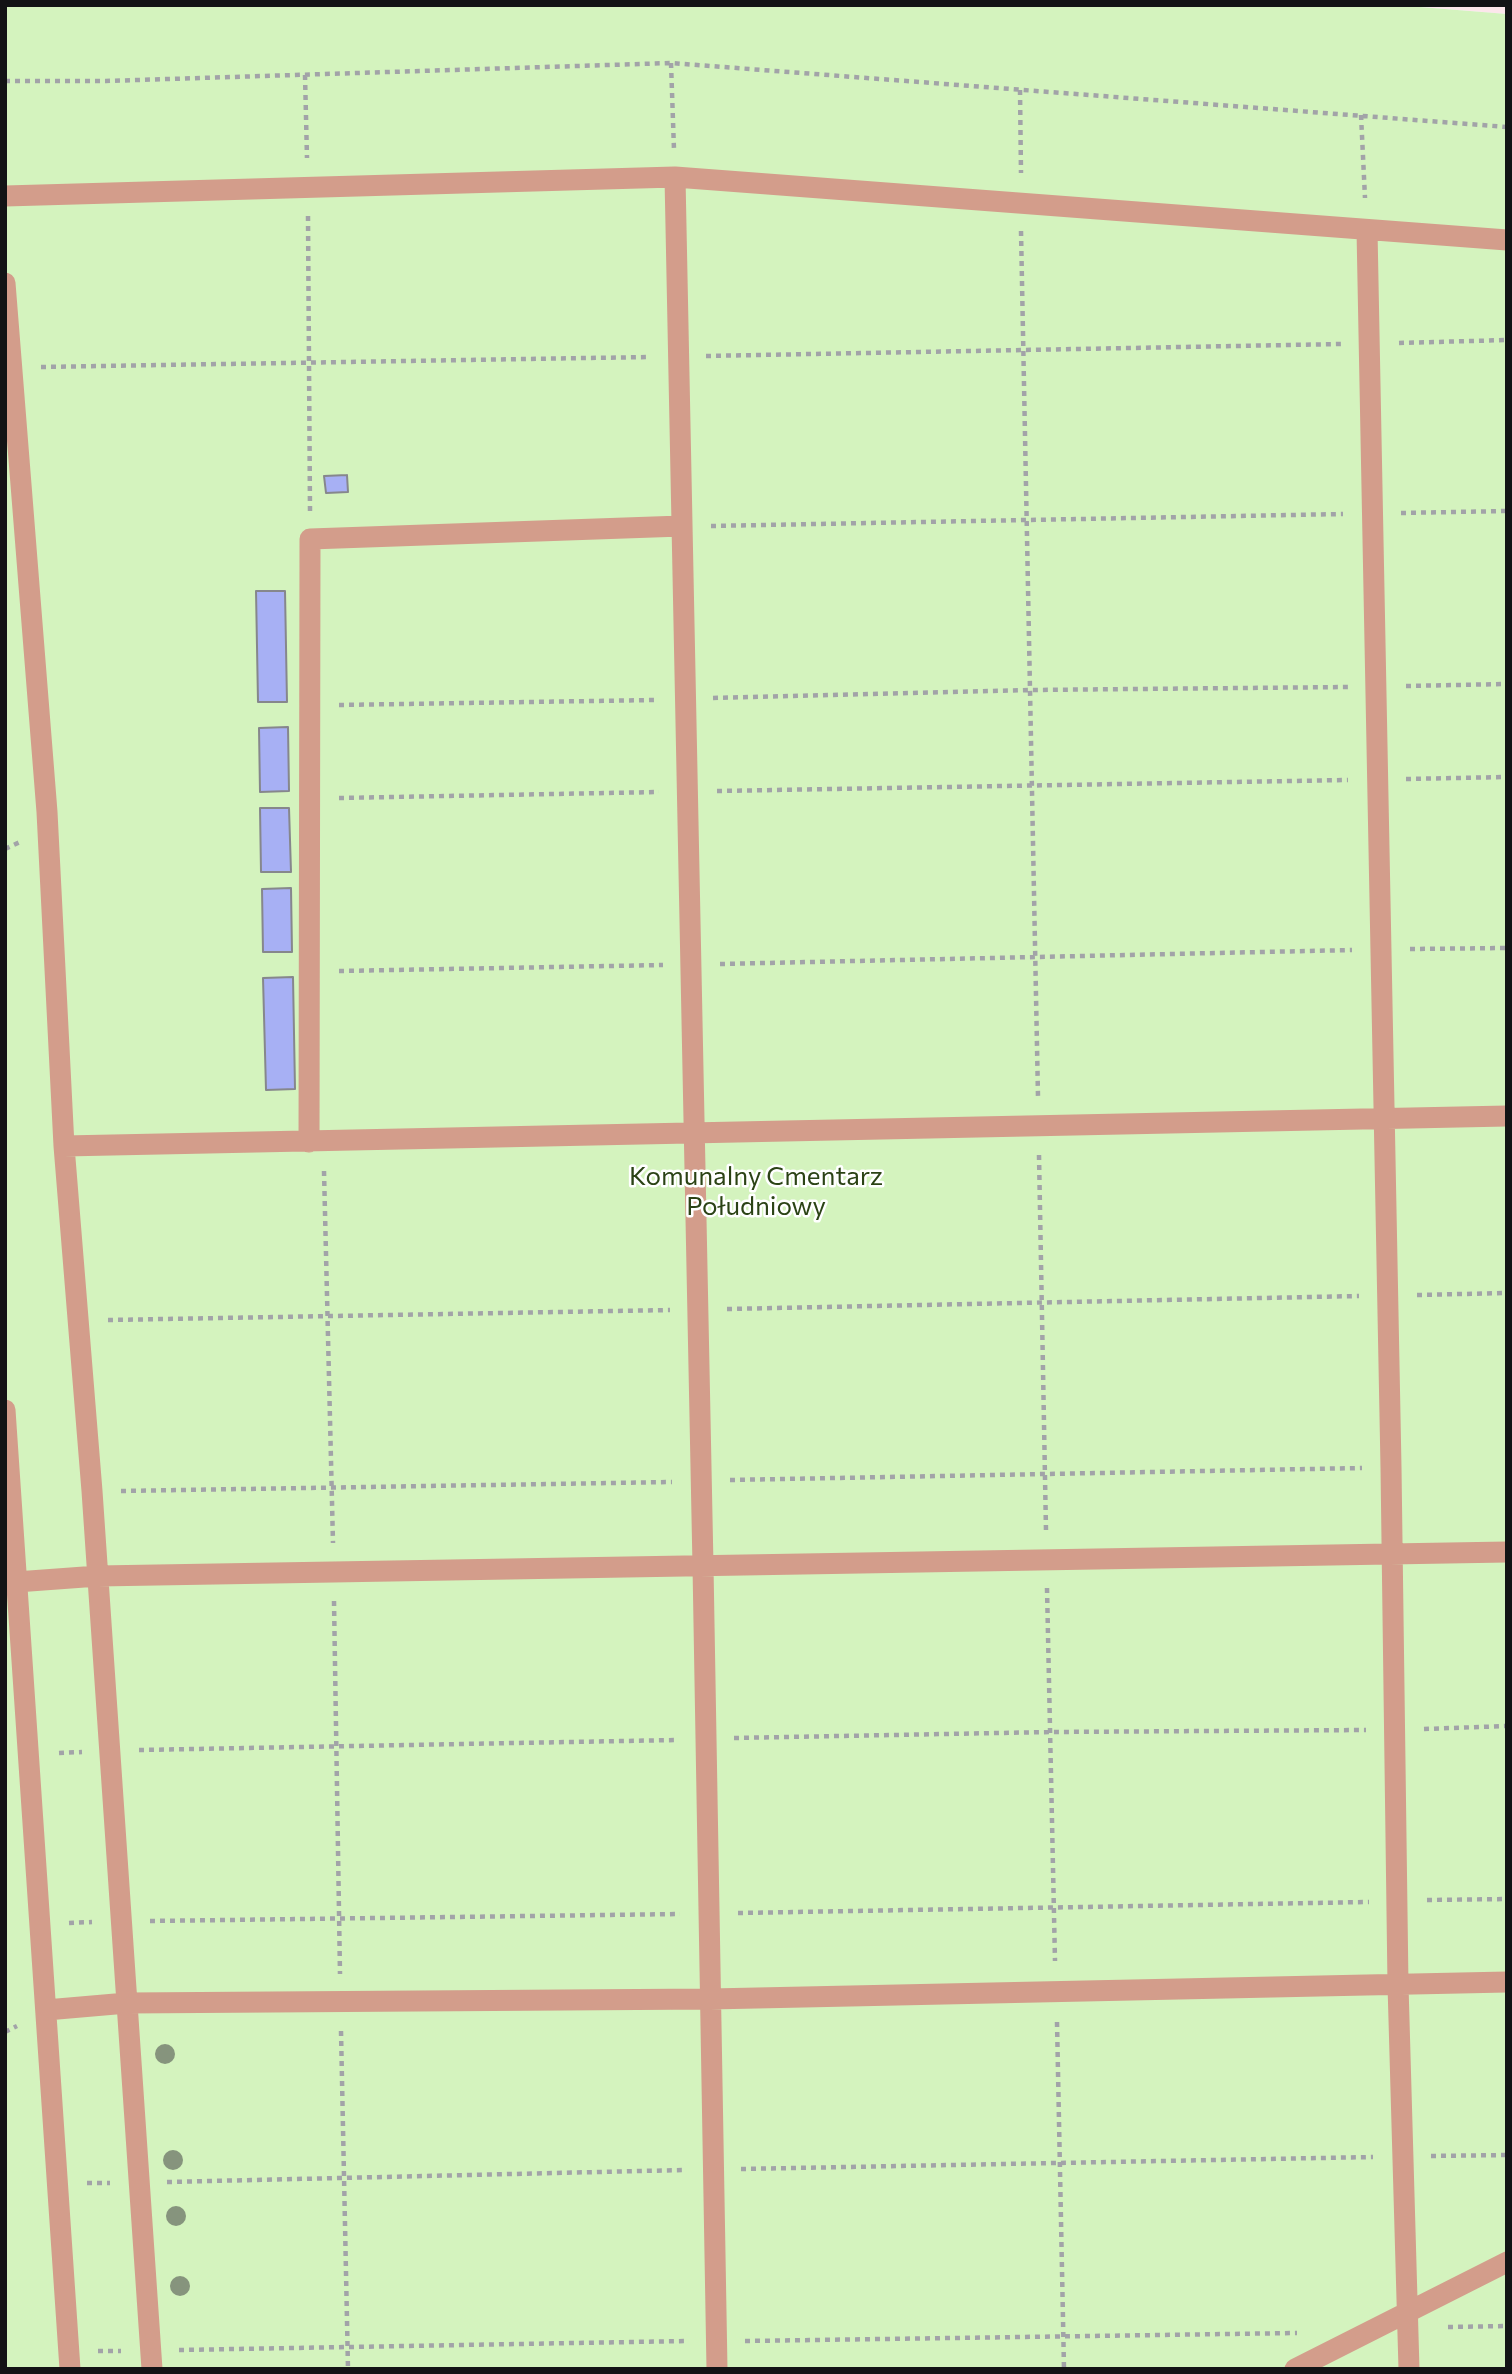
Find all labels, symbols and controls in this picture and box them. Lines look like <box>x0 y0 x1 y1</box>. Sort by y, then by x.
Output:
park label: Komunalny Cmentarz Południowy <box>629 1160 883 1222</box>

